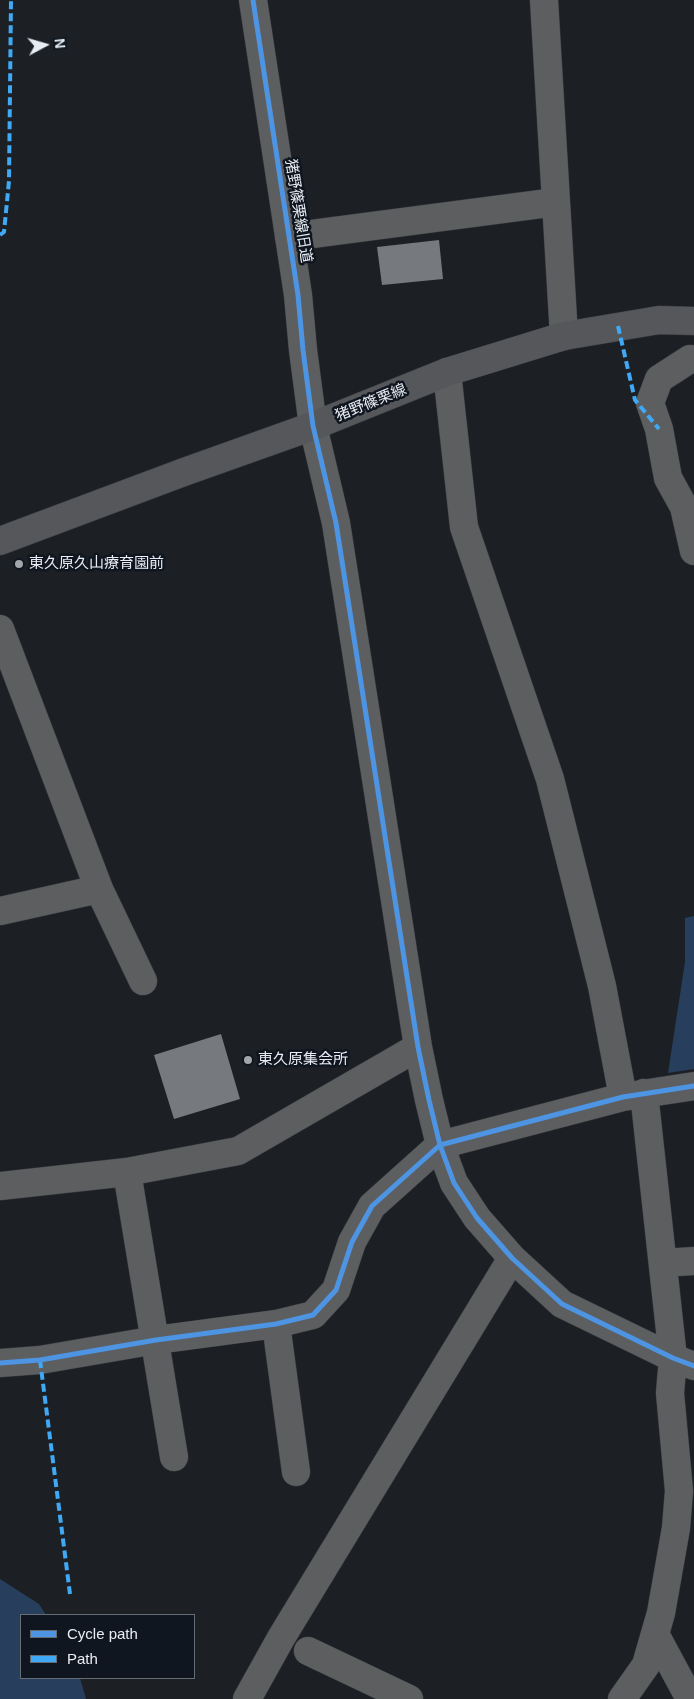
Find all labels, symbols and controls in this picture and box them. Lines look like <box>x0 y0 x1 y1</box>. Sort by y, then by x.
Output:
north arrow <box>20 20 70 70</box>
text: N <box>51 38 68 49</box>
street label: 猪野篠栗線旧道 <box>281 158 315 264</box>
street label: 猪野篠栗線 <box>333 381 409 425</box>
place label: 東久原久山療育園前 <box>29 555 164 573</box>
marker: 東久原久山療育園前 <box>13 558 25 570</box>
place label: 東久原集会所 <box>258 1051 348 1069</box>
marker: 東久原集会所 <box>242 1054 254 1066</box>
legend <box>20 1614 195 1679</box>
text: Cycle path <box>67 1625 138 1642</box>
text: Path <box>67 1650 98 1667</box>

